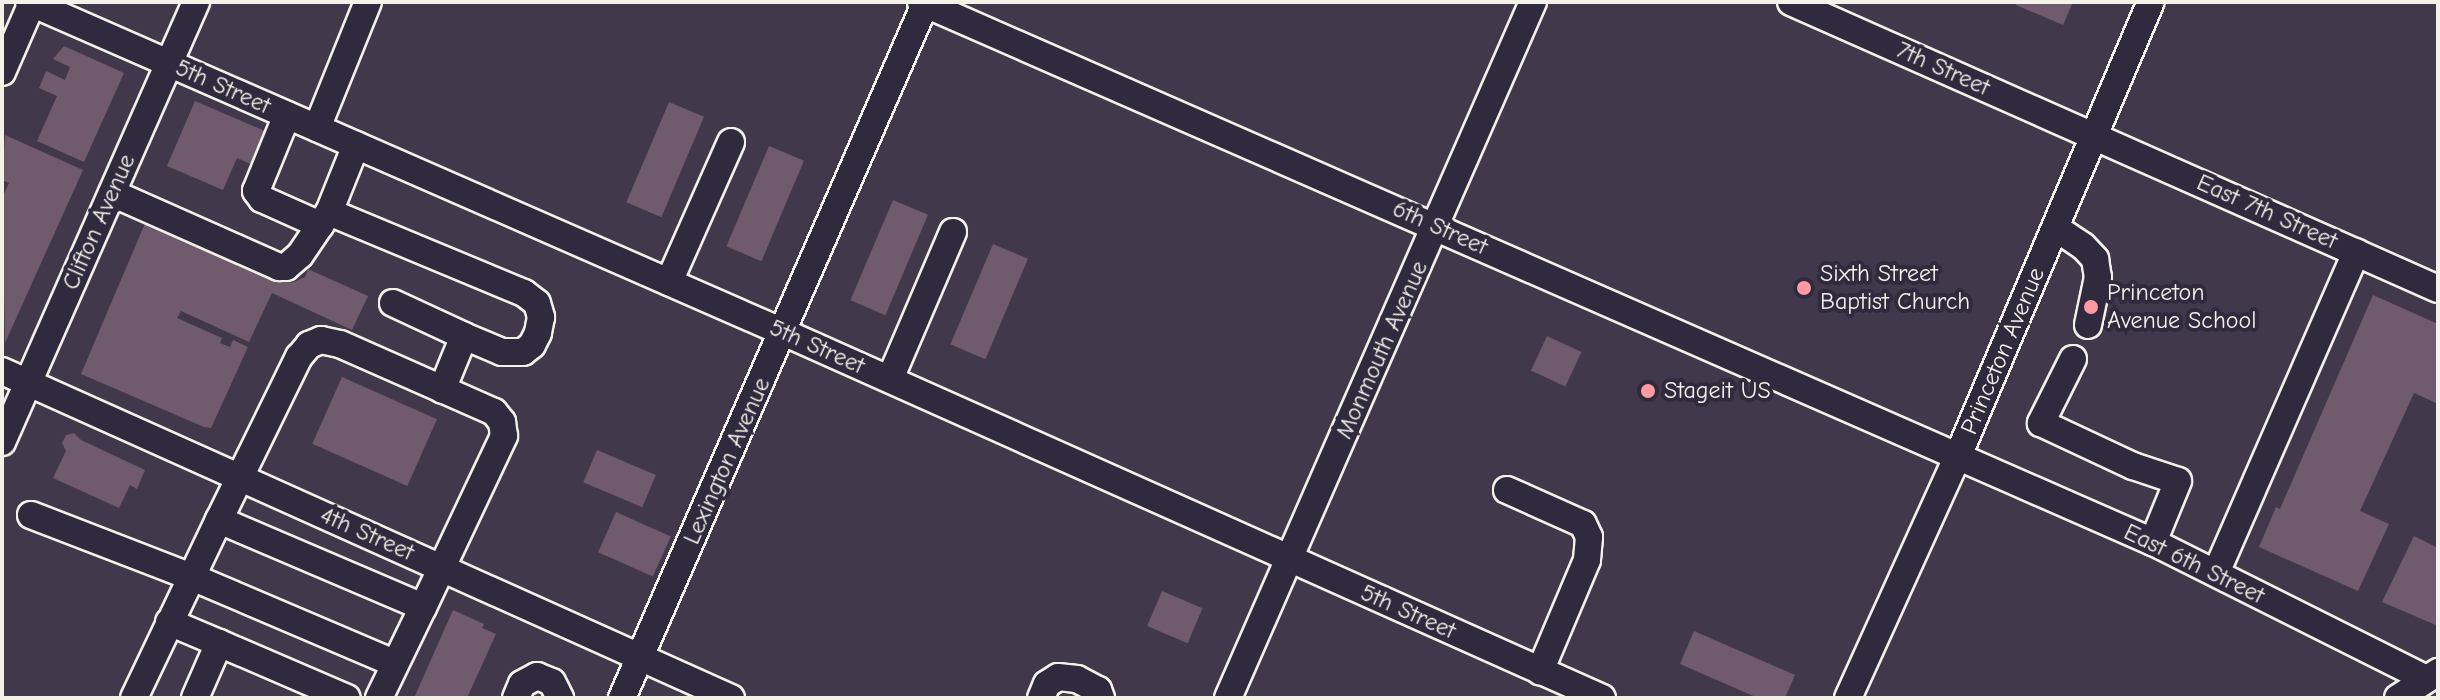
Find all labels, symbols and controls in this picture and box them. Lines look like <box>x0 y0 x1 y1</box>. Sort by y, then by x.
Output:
street label: 7th Street <box>1892 36 1994 102</box>
street label: 5th Street <box>171 53 275 121</box>
street label: Clifton Avenue <box>56 150 142 294</box>
street label: East 7th Street <box>2192 168 2342 256</box>
street label: 6th Street <box>1388 194 1492 262</box>
street label: Monmouth Avenue <box>1330 257 1434 443</box>
place label: Sixth Street Baptist Church <box>1820 260 1970 316</box>
street label: Princeton Avenue <box>1955 263 2051 439</box>
marker: Sixth Street Baptist Church <box>1795 279 1813 297</box>
place label: Princeton Avenue School <box>2107 279 2256 335</box>
marker: Princeton Avenue School <box>2082 298 2100 316</box>
street label: 5th Street <box>765 313 869 381</box>
street label: Lexington Avenue <box>677 373 777 549</box>
place label: Stageit US <box>1664 377 1771 405</box>
marker: Stageit US <box>1639 382 1657 400</box>
street label: 4th Street <box>316 501 418 567</box>
street label: East 6th Street <box>2119 518 2269 610</box>
street label: 5th Street <box>1356 578 1460 646</box>

